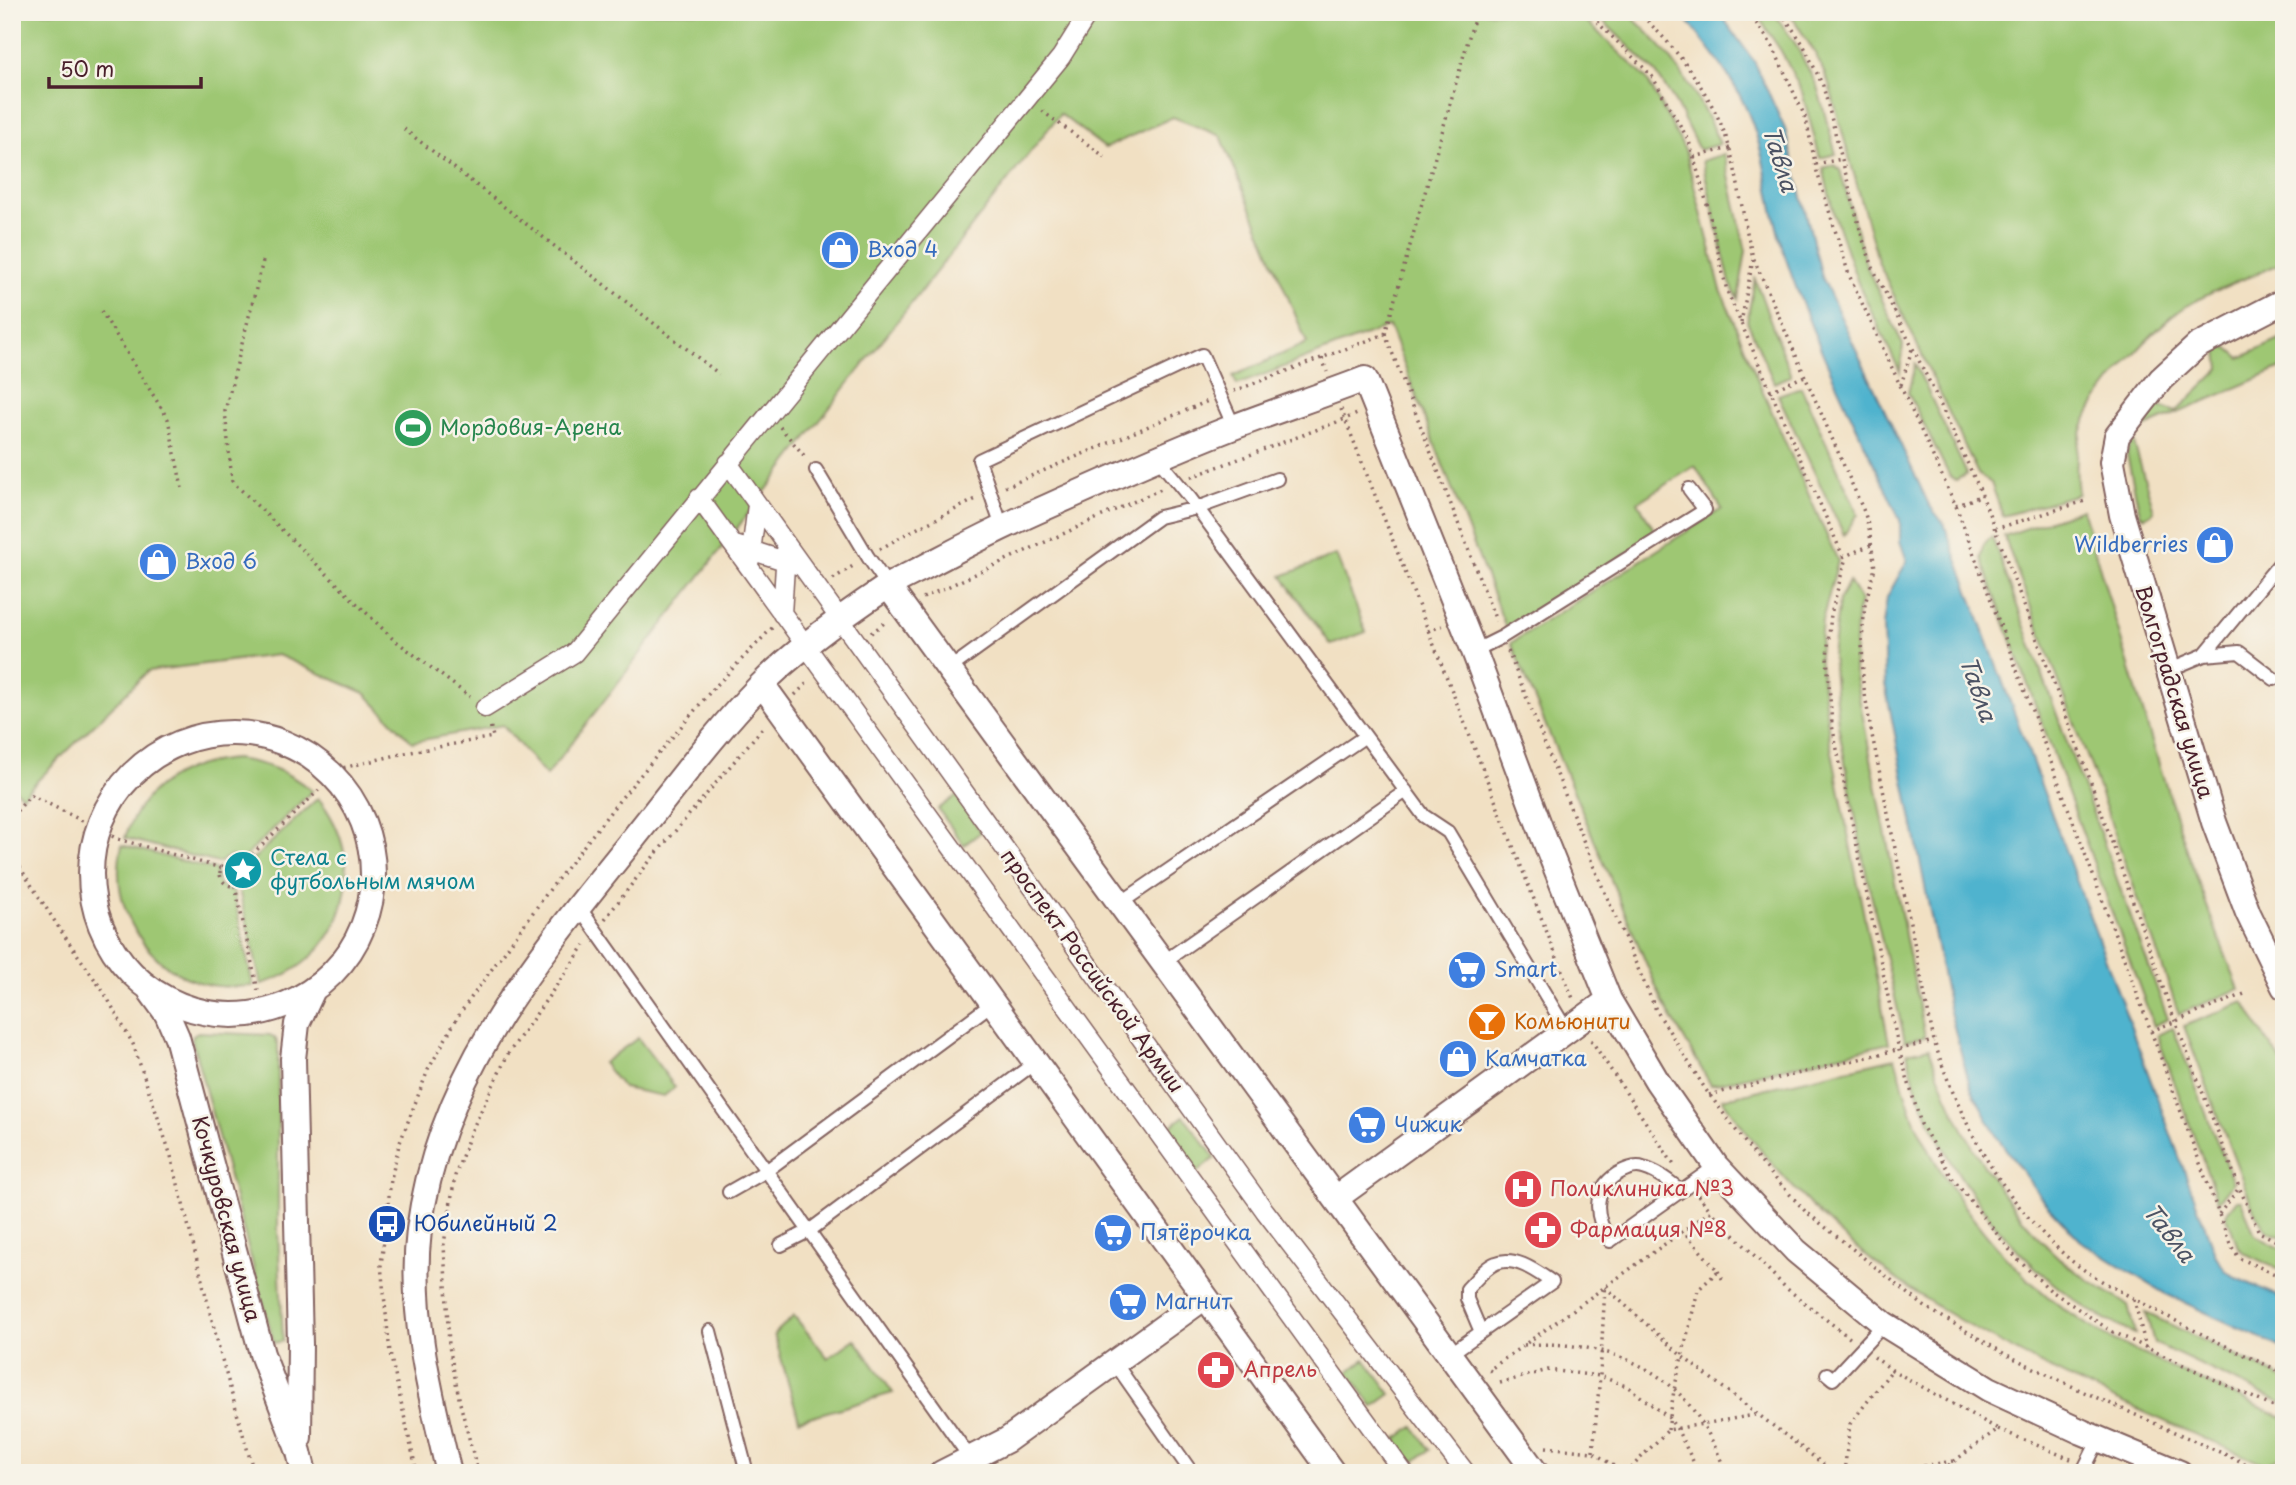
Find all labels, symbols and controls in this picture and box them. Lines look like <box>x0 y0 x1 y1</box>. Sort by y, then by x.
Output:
scale bar <box>49 46 201 90</box>
text: 50 m <box>60 52 114 84</box>
water label: Тавла <box>1755 121 1808 196</box>
shop icon: Вход 4 <box>819 229 861 271</box>
place label: Вход 4 <box>867 232 938 264</box>
sports icon: Мордовия-Арена <box>392 407 434 449</box>
place label: Мордовия-Арена <box>440 410 621 442</box>
shop icon: Wildberries <box>2194 524 2236 566</box>
place label: Wildberries <box>2074 527 2188 559</box>
shop icon: Вход 6 <box>137 541 179 583</box>
place label: Вход 6 <box>185 544 257 576</box>
street label: Волгоградская улица <box>2128 581 2224 803</box>
water label: Тавла <box>1952 651 2007 727</box>
place label: Стела с футбольным мячом <box>270 840 475 896</box>
street label: проспект Российской Армии <box>994 841 1193 1099</box>
place icon: Стела с футбольным мячом <box>222 849 264 891</box>
supermarket icon: Smart <box>1446 949 1488 991</box>
place label: Smart <box>1494 952 1557 984</box>
bar icon: Комьюнити <box>1466 1001 1508 1043</box>
place label: Комьюнити <box>1514 1004 1631 1036</box>
shop icon: Камчатка <box>1437 1038 1479 1080</box>
place label: Камчатка <box>1485 1041 1587 1073</box>
supermarket icon: Чижик <box>1346 1104 1388 1146</box>
place label: Чижик <box>1394 1107 1462 1139</box>
street label: Кочкуровская улица <box>185 1112 271 1326</box>
hospital icon: Поликлиника №3 <box>1502 1168 1544 1210</box>
place label: Поликлиника №3 <box>1550 1171 1734 1203</box>
water label: Тавла <box>2136 1195 2205 1270</box>
bus stop icon: Юбилейный 2 <box>366 1203 408 1245</box>
place label: Юбилейный 2 <box>414 1206 558 1238</box>
pharmacy icon: Фармация №8 <box>1522 1209 1564 1251</box>
supermarket icon: Пятёрочка <box>1092 1212 1134 1254</box>
place label: Фармация №8 <box>1570 1212 1727 1244</box>
place label: Пятёрочка <box>1140 1215 1252 1247</box>
supermarket icon: Магнит <box>1107 1281 1149 1323</box>
place label: Магнит <box>1155 1284 1232 1316</box>
pharmacy icon: Апрель <box>1195 1349 1237 1391</box>
place label: Апрель <box>1243 1352 1317 1384</box>

